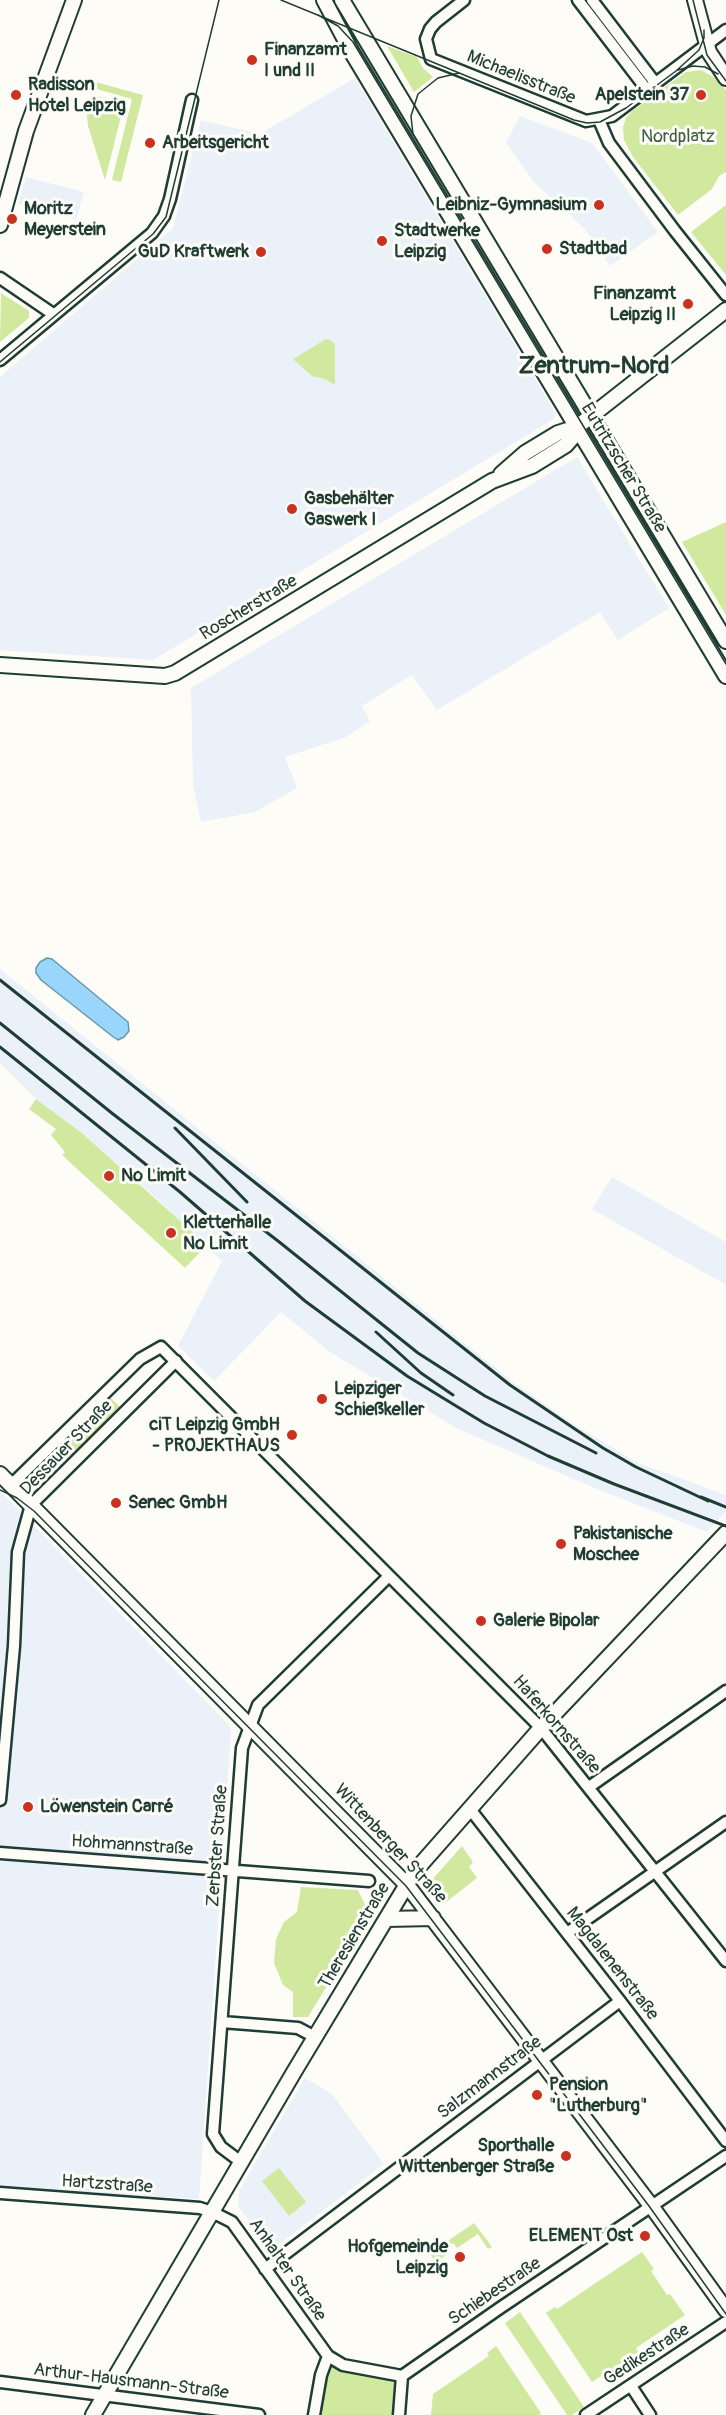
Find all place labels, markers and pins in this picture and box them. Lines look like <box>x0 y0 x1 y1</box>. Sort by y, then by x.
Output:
place label: Finanzamt I und II <box>264 39 347 82</box>
marker: Finanzamt I und II <box>245 53 259 67</box>
place label: Radisson Hotel Leipzig <box>28 74 126 116</box>
place label: Apelstein 37 <box>595 84 689 106</box>
marker: Radisson Hotel Leipzig <box>9 88 23 102</box>
marker: Apelstein 37 <box>694 88 708 102</box>
place label: Arbeitsgericht <box>162 132 269 154</box>
marker: Arbeitsgericht <box>143 136 157 150</box>
place label: Leibniz-Gymnasium <box>436 194 587 216</box>
place label: Moritz Meyerstein <box>24 198 106 240</box>
marker: Leibniz-Gymnasium <box>592 198 606 212</box>
marker: Moritz Meyerstein <box>5 212 19 226</box>
place label: Stadtwerke Leipzig <box>394 220 480 262</box>
marker: Stadtwerke Leipzig <box>375 234 389 248</box>
place label: Stadtbad <box>559 238 627 260</box>
place label: GuD Kraftwerk <box>138 241 249 263</box>
marker: Stadtbad <box>540 242 554 256</box>
marker: GuD Kraftwerk <box>254 245 268 259</box>
place label: Finanzamt Leipzig II <box>593 283 676 326</box>
marker: Finanzamt Leipzig II <box>681 297 695 311</box>
place label: Gasbehälter Gaswerk I <box>304 488 394 530</box>
marker: Gasbehälter Gaswerk I <box>285 502 299 516</box>
place label: No Limit <box>121 1165 186 1187</box>
marker: No Limit <box>102 1169 116 1183</box>
place label: Kletterhalle No Limit <box>183 1212 271 1254</box>
marker: Kletterhalle No Limit <box>164 1226 178 1240</box>
place label: Leipziger Schießkeller <box>334 1378 424 1420</box>
marker: Leipziger Schießkeller <box>315 1392 329 1406</box>
place label: ciT Leipzig GmbH - PROJEKTHAUS <box>149 1414 280 1456</box>
marker: ciT Leipzig GmbH - PROJEKTHAUS <box>285 1428 299 1442</box>
place label: Senec GmbH <box>128 1492 227 1514</box>
marker: Senec GmbH <box>109 1496 123 1510</box>
place label: Pakistanische Moschee <box>573 1523 672 1565</box>
marker: Pakistanische Moschee <box>554 1537 568 1551</box>
place label: Galerie Bipolar <box>493 1610 600 1632</box>
marker: Galerie Bipolar <box>474 1614 488 1628</box>
place label: Löwenstein Carré <box>40 1796 174 1818</box>
marker: Löwenstein Carré <box>21 1800 35 1814</box>
place label: Pension "Lutherburg" <box>549 2074 647 2116</box>
marker: Pension "Lutherburg" <box>530 2088 544 2102</box>
place label: Sporthalle Wittenberger Straße <box>399 2135 554 2178</box>
marker: Sporthalle Wittenberger Straße <box>559 2149 573 2163</box>
place label: ELEMENT Ost <box>529 2225 633 2247</box>
marker: ELEMENT Ost <box>638 2229 652 2243</box>
place label: Hofgemeinde Leipzig <box>347 2236 448 2278</box>
marker: Hofgemeinde Leipzig <box>453 2250 467 2264</box>

